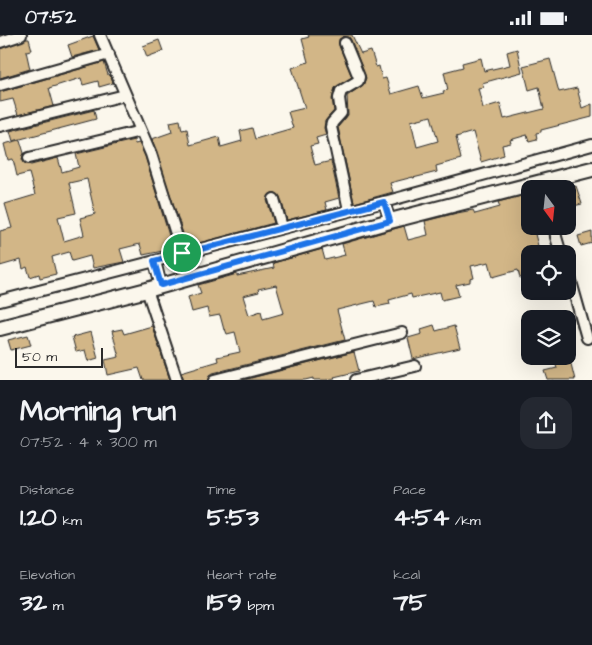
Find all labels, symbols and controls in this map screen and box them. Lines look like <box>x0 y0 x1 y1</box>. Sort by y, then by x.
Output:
text: 07:52 <box>25 4 76 31</box>
north arrow <box>521 180 576 235</box>
map controls <box>521 180 576 365</box>
pin <box>161 232 203 274</box>
icon: arrive <box>168 239 196 267</box>
button: locate <box>521 245 576 300</box>
button: layers <box>521 310 576 365</box>
scale bar <box>15 345 102 368</box>
text: 50 m <box>22 347 57 367</box>
text: Morning run <box>20 392 176 431</box>
button: share <box>520 397 572 449</box>
text: 07:52 · 4 × 300 m <box>20 431 157 453</box>
text: Distance <box>20 480 74 500</box>
text: Time <box>207 480 236 500</box>
text: Pace <box>393 480 426 500</box>
text: 1.20 <box>20 500 57 535</box>
text: 5:53 <box>207 500 259 535</box>
text: 4:54 <box>393 500 449 535</box>
text: km <box>57 511 82 531</box>
text: /km <box>449 511 481 531</box>
text: Elevation <box>20 565 75 585</box>
text: Heart rate <box>207 565 277 585</box>
text: kcal <box>393 565 420 585</box>
text: 32 <box>20 585 47 620</box>
text: 159 <box>207 585 242 620</box>
text: 75 <box>393 585 426 620</box>
text: m <box>47 596 64 616</box>
text: bpm <box>242 596 274 616</box>

